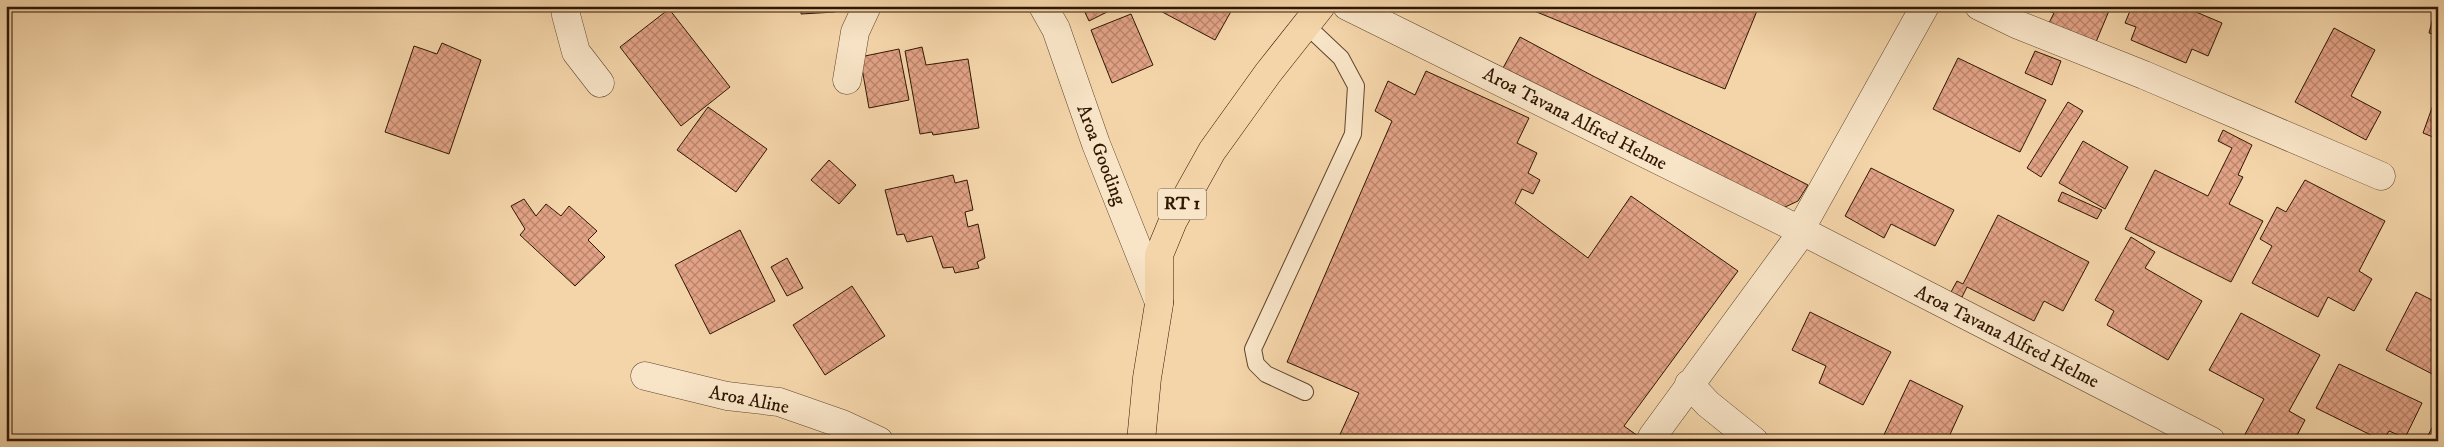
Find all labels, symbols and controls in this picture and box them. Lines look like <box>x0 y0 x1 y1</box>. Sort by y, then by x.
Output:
street label: Aroa Tavana Alfred Helme <box>1479 63 1671 175</box>
street label: Aroa Gooding <box>1071 101 1131 209</box>
road number: RT 1 <box>1158 188 1206 220</box>
street label: Aroa Tavana Alfred Helme <box>1911 281 2103 393</box>
street label: Aroa Aline <box>707 381 791 419</box>

